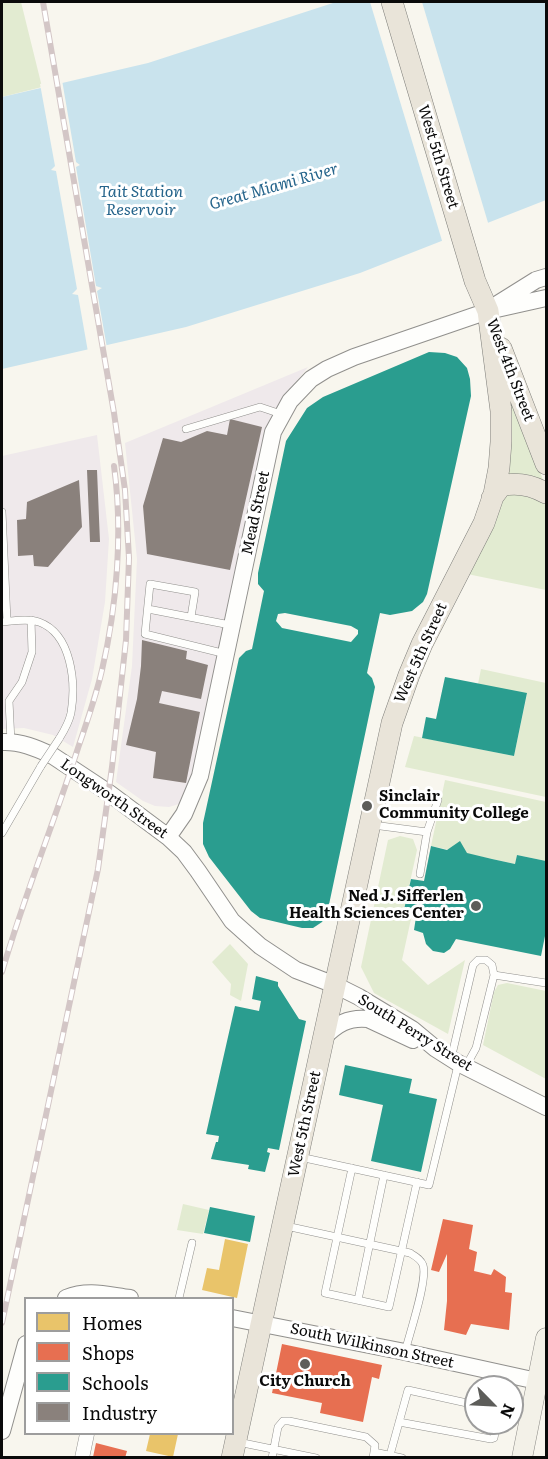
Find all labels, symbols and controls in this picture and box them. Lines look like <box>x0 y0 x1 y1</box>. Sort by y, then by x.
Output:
street label: West 5th Street <box>414 103 462 211</box>
water label: Great Miami River <box>207 159 341 215</box>
water label: Tait Station Reservoir <box>99 182 183 220</box>
street label: West 4th Street <box>482 316 538 424</box>
street label: Mead Street <box>238 469 274 557</box>
street label: West 5th Street <box>391 600 451 706</box>
street label: Longworth Street <box>57 755 171 843</box>
place label: Sinclair Community College <box>379 788 529 823</box>
marker: Sinclair Community College <box>360 799 374 813</box>
place label: Ned J. Sifferlen Health Sciences Center <box>289 888 464 923</box>
marker: Ned J. Sifferlen Health Sciences Center <box>469 899 483 913</box>
street label: South Perry Street <box>355 991 475 1075</box>
street label: West 5th Street <box>285 1069 325 1179</box>
legend <box>24 1297 234 1435</box>
text: Homes <box>82 1309 142 1336</box>
street label: South Wilkinson Street <box>288 1320 456 1372</box>
text: Shops <box>82 1339 134 1366</box>
marker: City Church <box>298 1357 312 1371</box>
text: Schools <box>82 1369 148 1396</box>
place label: City Church <box>259 1373 351 1391</box>
north arrow <box>464 1375 524 1435</box>
text: Industry <box>82 1399 157 1426</box>
text: N <box>495 1400 522 1423</box>

